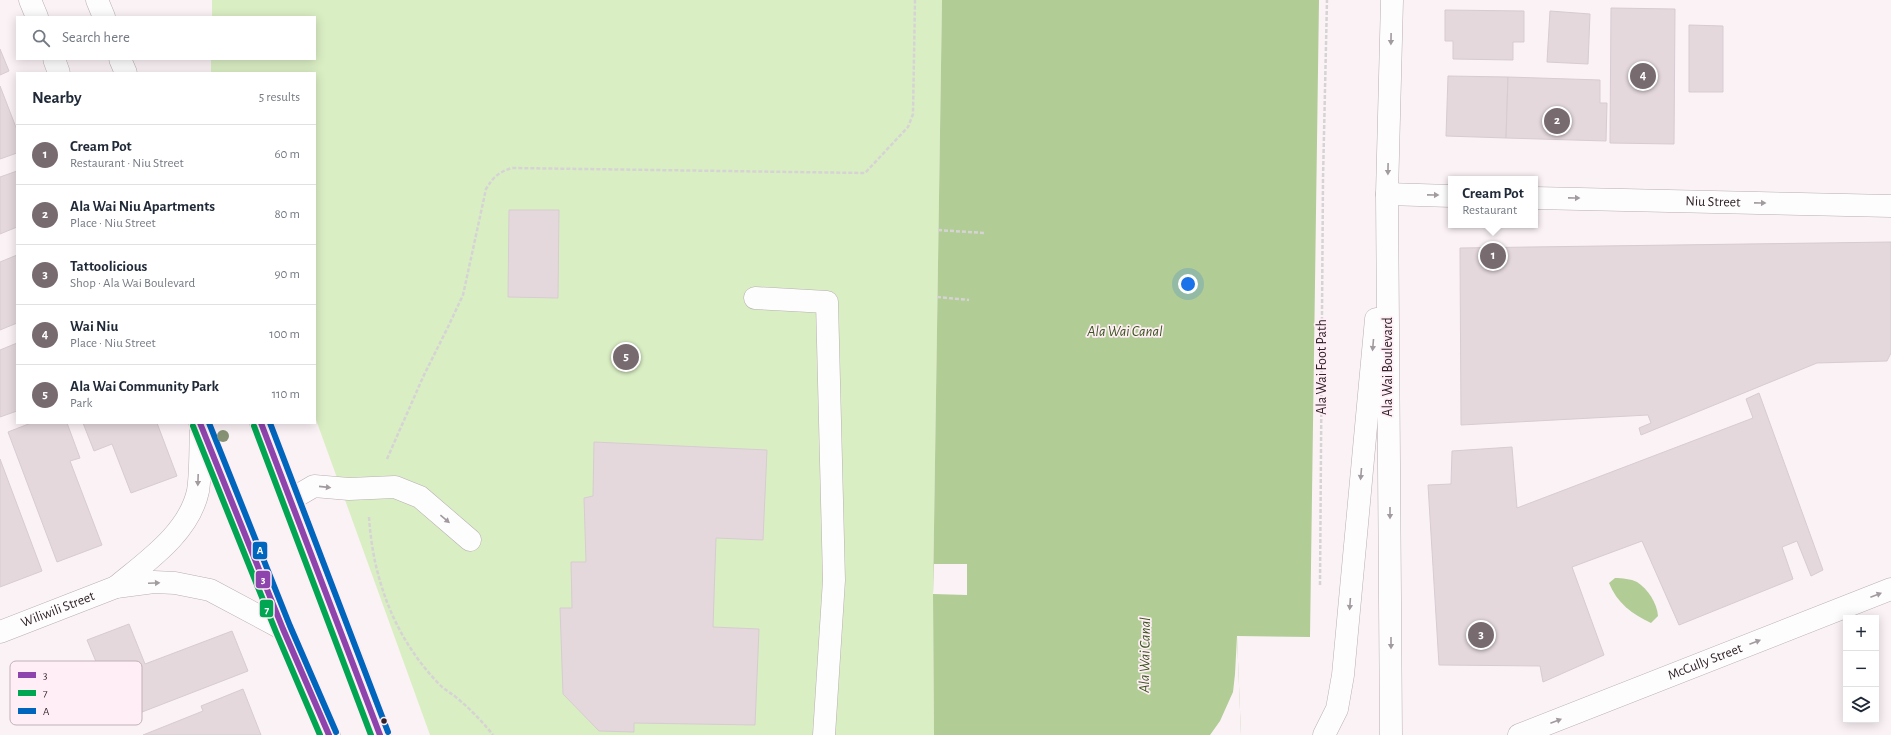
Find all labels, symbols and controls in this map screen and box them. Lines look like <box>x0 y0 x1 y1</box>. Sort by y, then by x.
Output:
search box <box>16 16 316 60</box>
icon: search <box>30 27 52 49</box>
text: Search here <box>62 30 130 45</box>
one-way arrow <box>1388 33 1394 46</box>
pin: 4 <box>1630 61 1656 91</box>
text: Nearby <box>32 89 82 106</box>
text: 5 results <box>259 91 300 104</box>
pin: 2 <box>1544 106 1570 136</box>
text: Cream Pot <box>70 139 132 154</box>
text: 1 <box>43 148 47 161</box>
text: 60 m <box>274 148 300 161</box>
text: Restaurant · Niu Street <box>70 157 184 170</box>
one-way arrow <box>1385 163 1391 176</box>
popup <box>1448 176 1538 228</box>
text: Cream Pot <box>1462 186 1524 201</box>
one-way arrow <box>1427 192 1440 198</box>
street label: Niu Street <box>1685 194 1741 210</box>
one-way arrow <box>1568 195 1580 202</box>
text: Ala Wai Niu Apartments <box>70 199 215 214</box>
one-way arrow <box>1754 200 1767 206</box>
text: Restaurant <box>1462 204 1517 217</box>
text: 2 <box>42 208 48 221</box>
text: 80 m <box>274 208 300 221</box>
text: Place · Niu Street <box>70 217 156 230</box>
pin: 1 <box>1480 241 1506 271</box>
text: Tattoolicious <box>70 259 147 274</box>
text: 3 <box>42 268 48 281</box>
text: 90 m <box>274 268 300 281</box>
your location <box>1178 274 1198 294</box>
text: Shop · Ala Wai Boulevard <box>70 277 195 290</box>
street label: Ala Wai Boulevard <box>1381 317 1395 417</box>
text: Wai Niu <box>70 319 118 334</box>
street label: Ala Wai Foot Path <box>1315 319 1329 415</box>
water label: Ala Wai Canal <box>1086 324 1163 339</box>
text: 4 <box>42 328 48 341</box>
text: 100 m <box>269 328 300 341</box>
text: Place · Niu Street <box>70 337 156 350</box>
one-way arrow <box>1370 339 1377 351</box>
pin: 5 <box>613 342 639 372</box>
text: Ala Wai Community Park <box>70 379 219 394</box>
text: 5 <box>42 388 48 401</box>
text: 110 m <box>272 388 300 401</box>
text: Park <box>70 397 92 410</box>
one-way arrow <box>1358 468 1365 480</box>
one-way arrow <box>195 474 201 487</box>
one-way arrow <box>319 484 331 490</box>
one-way arrow <box>1387 507 1393 520</box>
one-way arrow <box>440 514 450 523</box>
line badge: A <box>252 541 268 560</box>
text: A <box>257 545 264 556</box>
line badge: 3 <box>255 570 271 589</box>
text: 3 <box>261 574 266 585</box>
one-way arrow <box>148 579 160 586</box>
street label: Wiliwili Street <box>19 589 97 630</box>
one-way arrow <box>1870 591 1882 597</box>
one-way arrow <box>1346 598 1353 610</box>
line badge: 7 <box>259 599 274 618</box>
text: 7 <box>265 604 270 615</box>
map controls <box>1843 615 1879 723</box>
button: + <box>1843 615 1879 651</box>
water label: Ala Wai Canal <box>1137 617 1153 694</box>
pin: 3 <box>1468 620 1494 650</box>
one-way arrow <box>1388 637 1394 650</box>
one-way arrow <box>1749 639 1761 645</box>
street label: McCully Street <box>1666 641 1745 683</box>
button: − <box>1843 651 1879 687</box>
legend <box>10 661 142 725</box>
text: 3 <box>43 670 48 681</box>
button: layers <box>1843 687 1879 723</box>
text: 7 <box>43 688 48 699</box>
text: A <box>43 706 50 717</box>
unlabelled marker <box>379 716 389 726</box>
one-way arrow <box>1550 717 1562 723</box>

